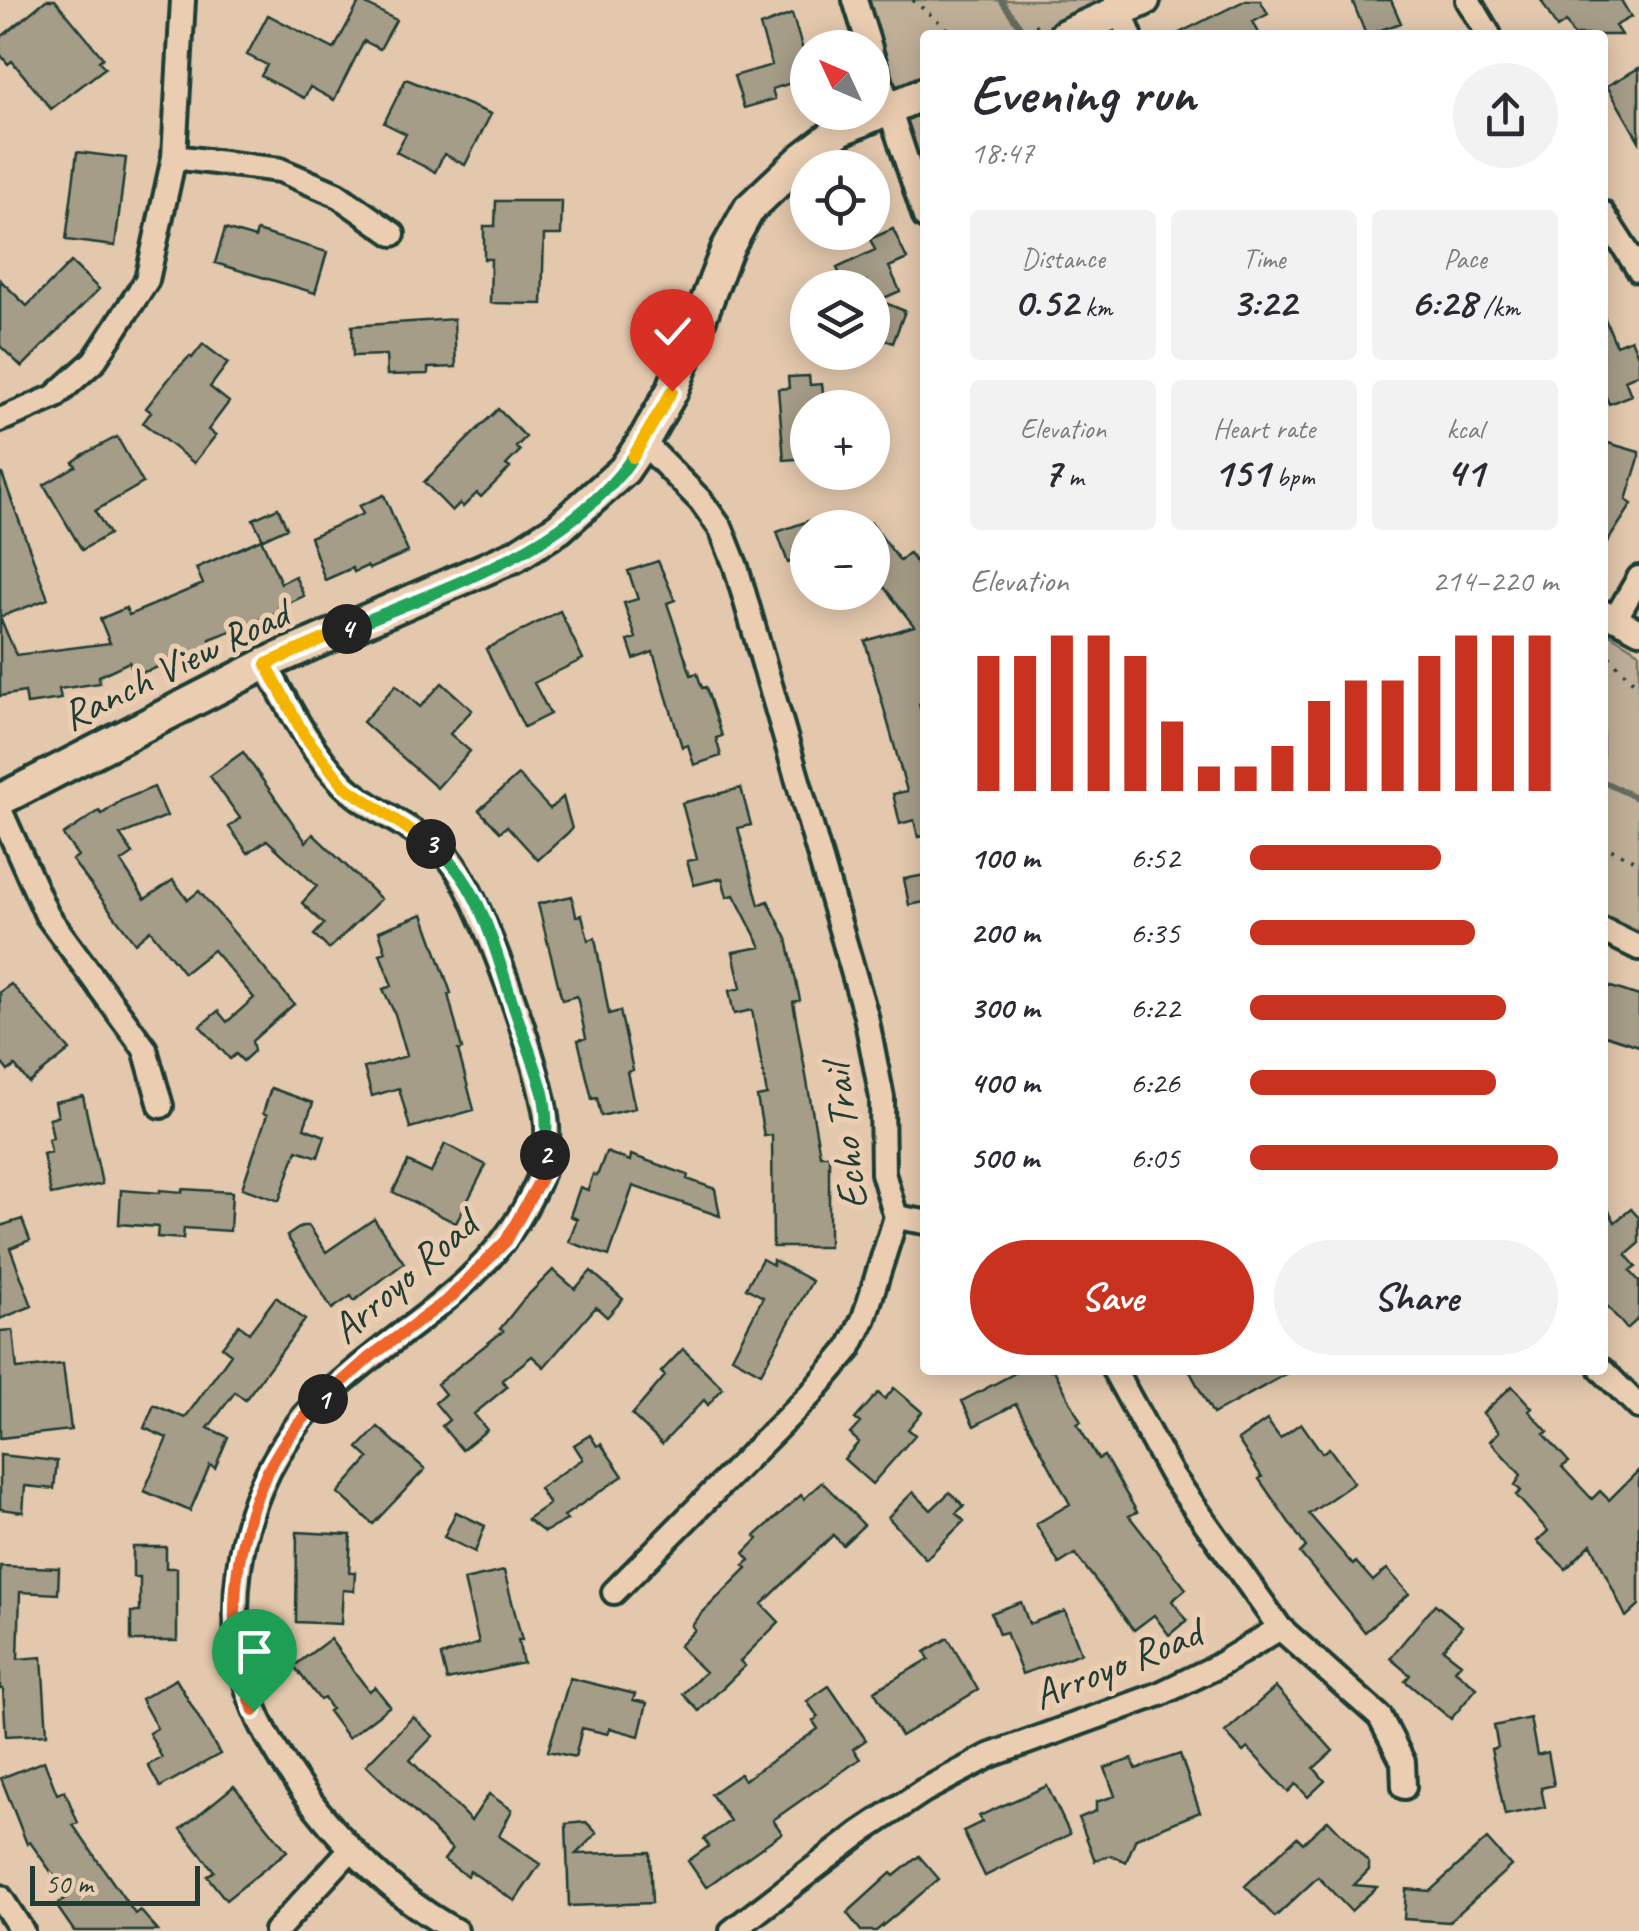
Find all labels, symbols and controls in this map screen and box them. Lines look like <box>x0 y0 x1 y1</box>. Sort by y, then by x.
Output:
north arrow <box>790 30 890 130</box>
map controls <box>790 30 890 610</box>
text: Evening run <box>970 59 1195 129</box>
button: share <box>1453 63 1558 168</box>
text: 18:47 <box>970 132 1034 173</box>
button: locate <box>790 150 890 250</box>
text: Distance <box>1021 241 1105 276</box>
text: Time <box>1243 241 1285 276</box>
text: Pace <box>1443 241 1487 276</box>
button: layers <box>790 270 890 370</box>
text: 0.52 <box>1014 276 1078 329</box>
text: 3:22 <box>1231 276 1297 329</box>
text: 6:28 <box>1410 276 1476 329</box>
pin <box>630 289 715 392</box>
text: km <box>1078 289 1112 324</box>
text: /km <box>1476 289 1520 324</box>
icon: check <box>645 304 700 359</box>
button: + <box>790 390 890 490</box>
text: Elevation <box>1020 411 1106 446</box>
text: Heart rate <box>1213 411 1315 446</box>
text: kcal <box>1446 411 1484 446</box>
text: 7 <box>1042 446 1061 499</box>
text: 151 <box>1213 446 1269 499</box>
text: 41 <box>1446 446 1484 499</box>
text: m <box>1061 459 1084 494</box>
text: bpm <box>1269 459 1315 494</box>
button: − <box>790 510 890 610</box>
text: Elevation <box>970 560 1068 601</box>
text: 214–220 m <box>1432 560 1558 601</box>
street label: Ranch View Road <box>53 584 303 743</box>
pin: 4 <box>322 604 372 654</box>
text: 4 <box>341 611 353 646</box>
pin: 3 <box>406 819 456 869</box>
text: 3 <box>425 826 437 861</box>
text: 100 m <box>970 837 1039 878</box>
text: 6:52 <box>1130 837 1180 878</box>
text: 200 m <box>970 912 1039 953</box>
text: 6:35 <box>1130 912 1180 953</box>
text: 300 m <box>970 987 1039 1028</box>
text: 6:22 <box>1130 987 1180 1028</box>
street label: Echo Trail <box>809 1055 880 1212</box>
text: 400 m <box>970 1062 1039 1103</box>
text: 6:26 <box>1130 1062 1180 1103</box>
pin: 2 <box>520 1130 570 1180</box>
text: 2 <box>539 1137 551 1172</box>
text: 500 m <box>970 1137 1039 1178</box>
text: 6:05 <box>1130 1137 1180 1178</box>
street label: Arroyo Road <box>320 1195 493 1355</box>
button: Save <box>970 1240 1254 1355</box>
button: Share <box>1274 1240 1558 1355</box>
pin: 1 <box>298 1374 348 1424</box>
text: 1 <box>317 1381 329 1416</box>
street label: Arroyo Road <box>1025 1604 1215 1722</box>
pin <box>212 1609 297 1712</box>
icon: arrive <box>227 1624 282 1679</box>
scale bar <box>30 1861 200 1906</box>
text: 50 m <box>45 1866 93 1901</box>

